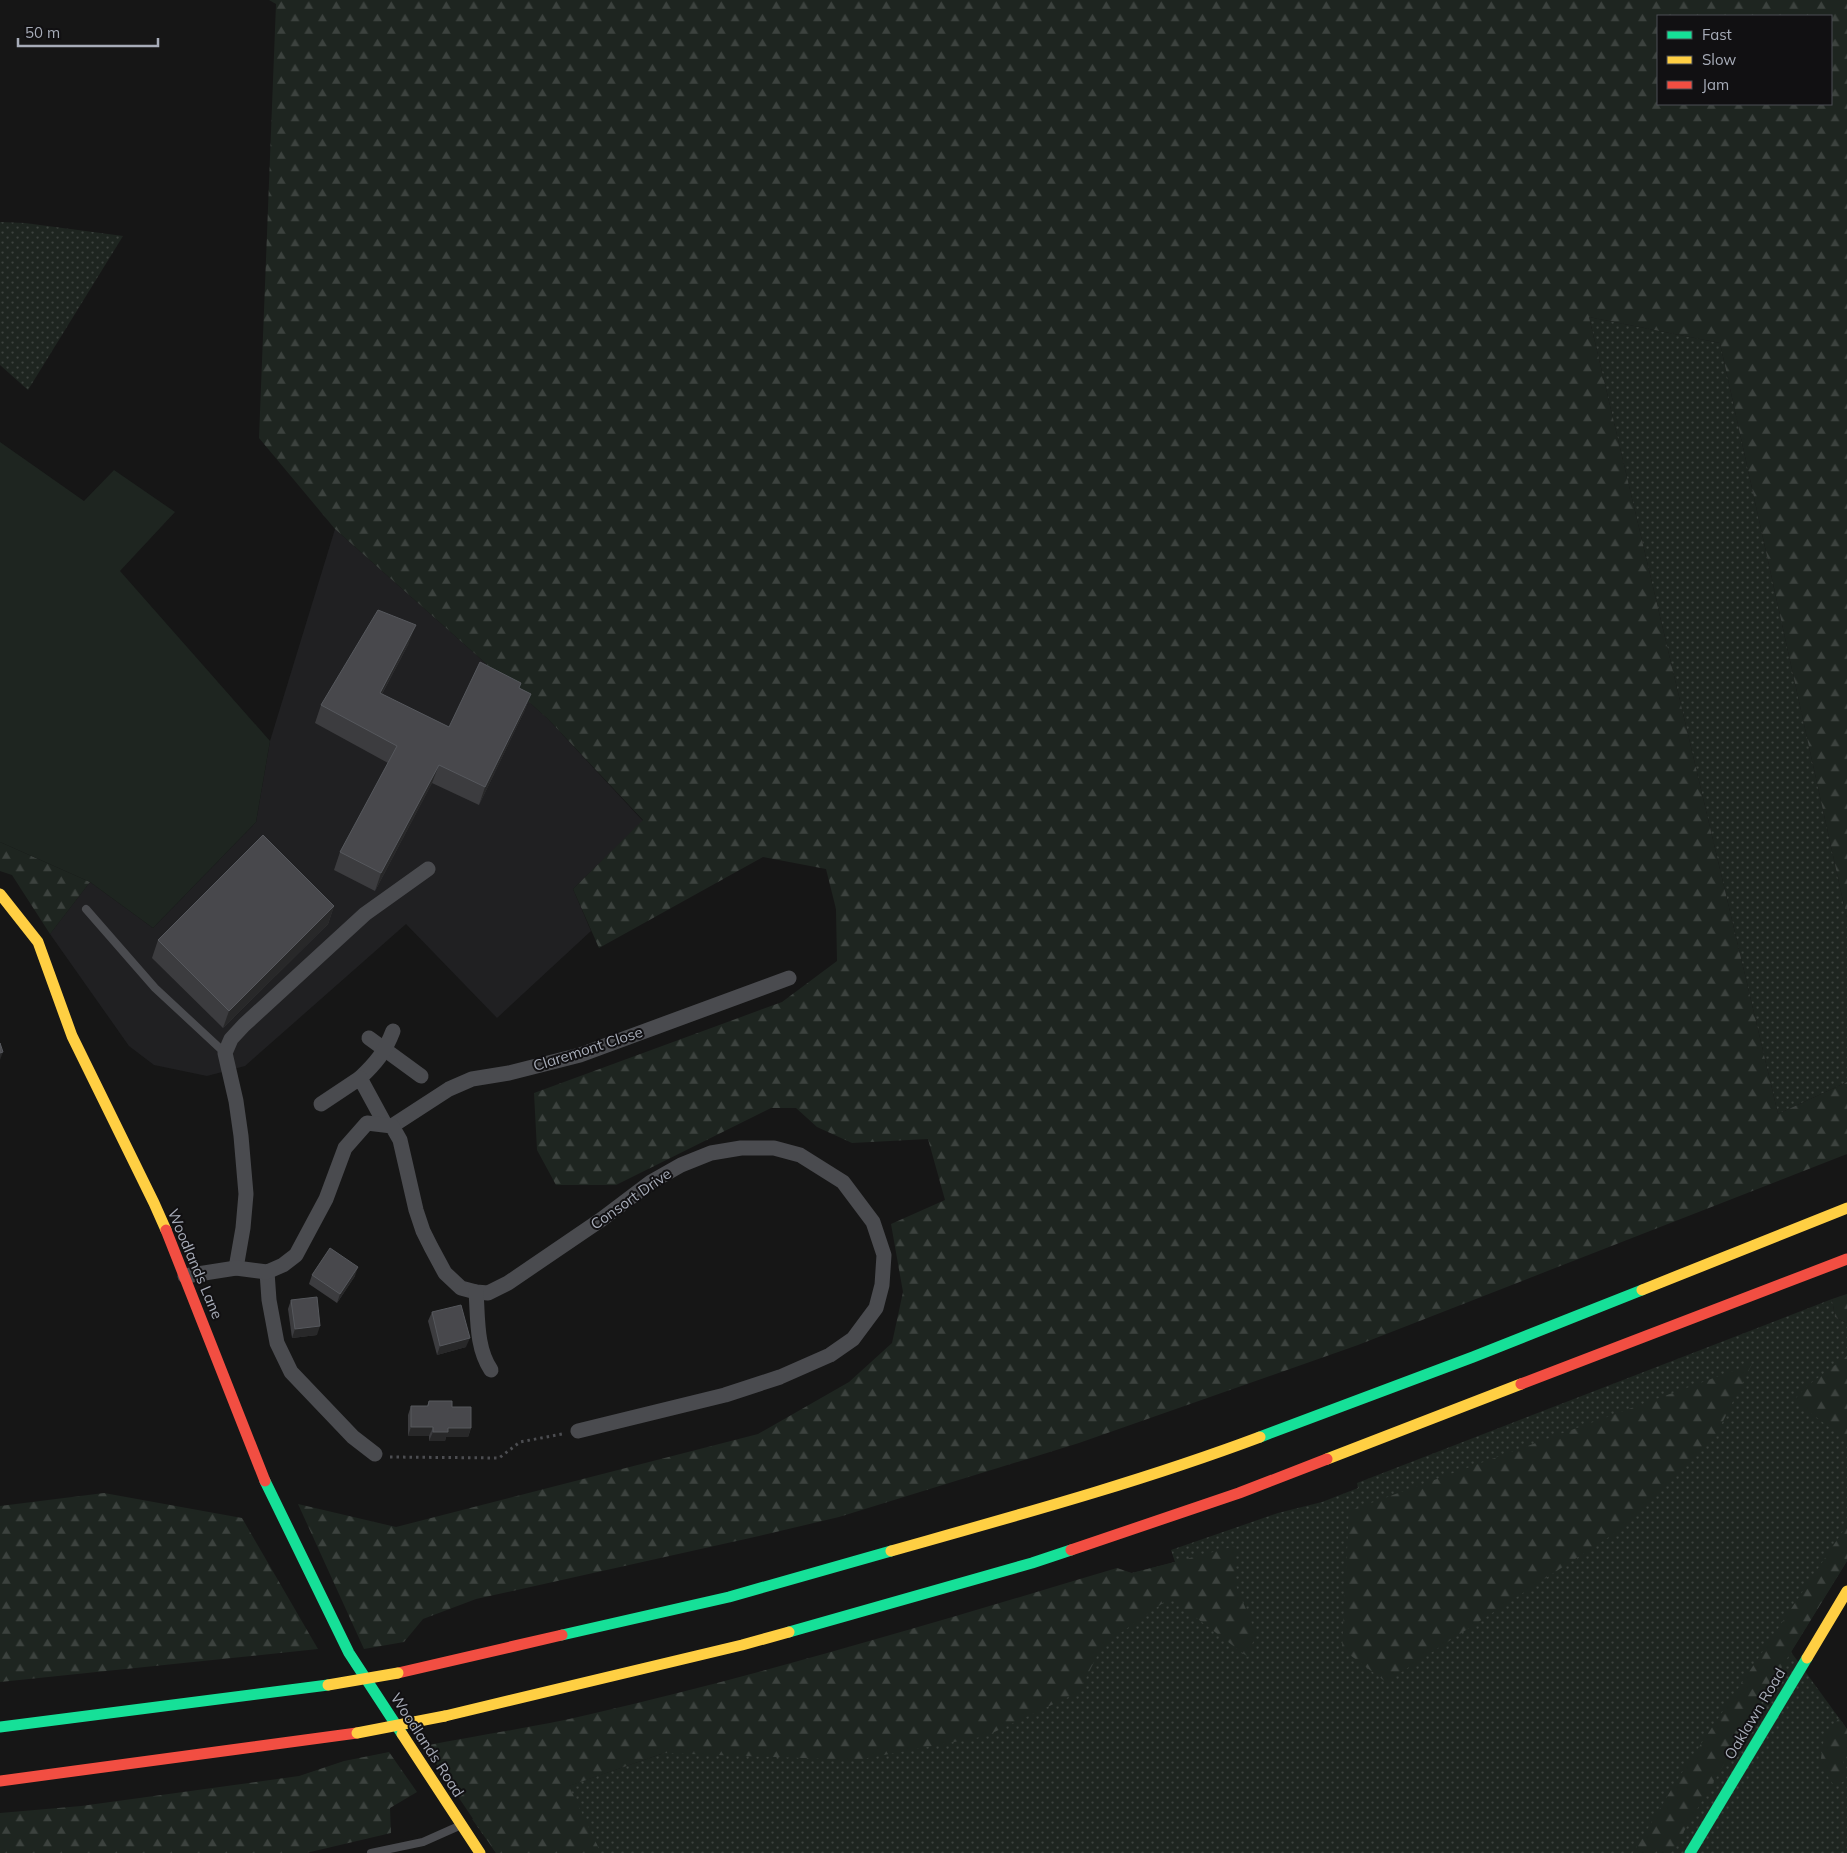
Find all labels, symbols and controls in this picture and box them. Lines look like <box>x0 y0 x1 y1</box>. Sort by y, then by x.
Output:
scale bar <box>18 15 158 47</box>
legend <box>1657 15 1832 105</box>
text: 50 m <box>25 23 60 42</box>
text: Fast <box>1702 25 1732 44</box>
text: Slow <box>1702 50 1736 69</box>
text: Jam <box>1702 75 1729 94</box>
street label: Claremont Close <box>531 1022 645 1075</box>
street label: Consort Drive <box>587 1164 675 1233</box>
street label: Woodlands Lane <box>164 1206 227 1322</box>
street label: Oaklawn Road <box>1720 1665 1789 1763</box>
street label: Woodlands Road <box>387 1689 468 1800</box>

